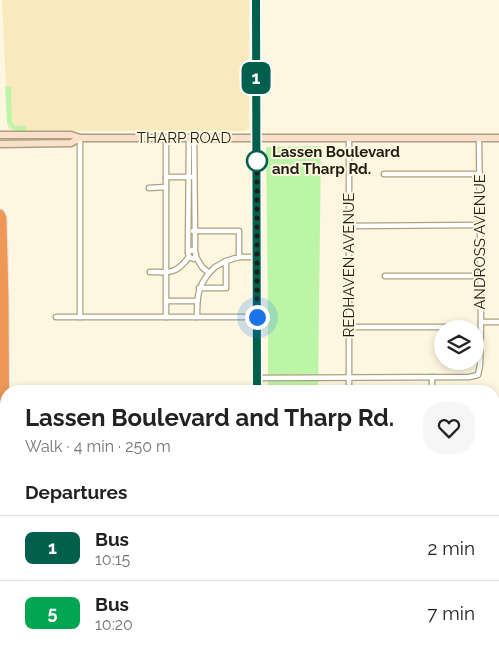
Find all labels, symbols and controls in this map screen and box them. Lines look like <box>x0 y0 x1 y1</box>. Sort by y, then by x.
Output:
line badge: 1 <box>240 62 272 94</box>
text: 1 <box>252 67 260 88</box>
street label: THARP ROAD <box>137 129 231 147</box>
place label: Lassen Boulevard and Tharp Rd. <box>272 143 400 178</box>
marker: Lassen Boulevard and Tharp Rd. <box>246 150 268 172</box>
street label: ANDROSS AVENUE <box>471 174 489 310</box>
street label: REDHAVEN AVENUE <box>340 193 358 337</box>
your location <box>245 305 270 330</box>
map controls <box>434 320 484 370</box>
button: layers <box>434 320 484 370</box>
button: heart <box>423 402 475 454</box>
text: Lassen Boulevard and Tharp Rd. <box>25 403 394 432</box>
text: Walk · 4 min · 250 m <box>25 437 171 456</box>
text: Departures <box>25 481 127 503</box>
text: Bus <box>95 528 129 550</box>
text: 1 <box>48 537 57 558</box>
text: 2 min <box>428 537 475 559</box>
text: 10:15 <box>95 550 130 569</box>
text: Bus <box>95 593 129 615</box>
text: 5 <box>48 602 57 623</box>
text: 7 min <box>427 602 475 624</box>
text: 10:20 <box>95 615 133 634</box>

